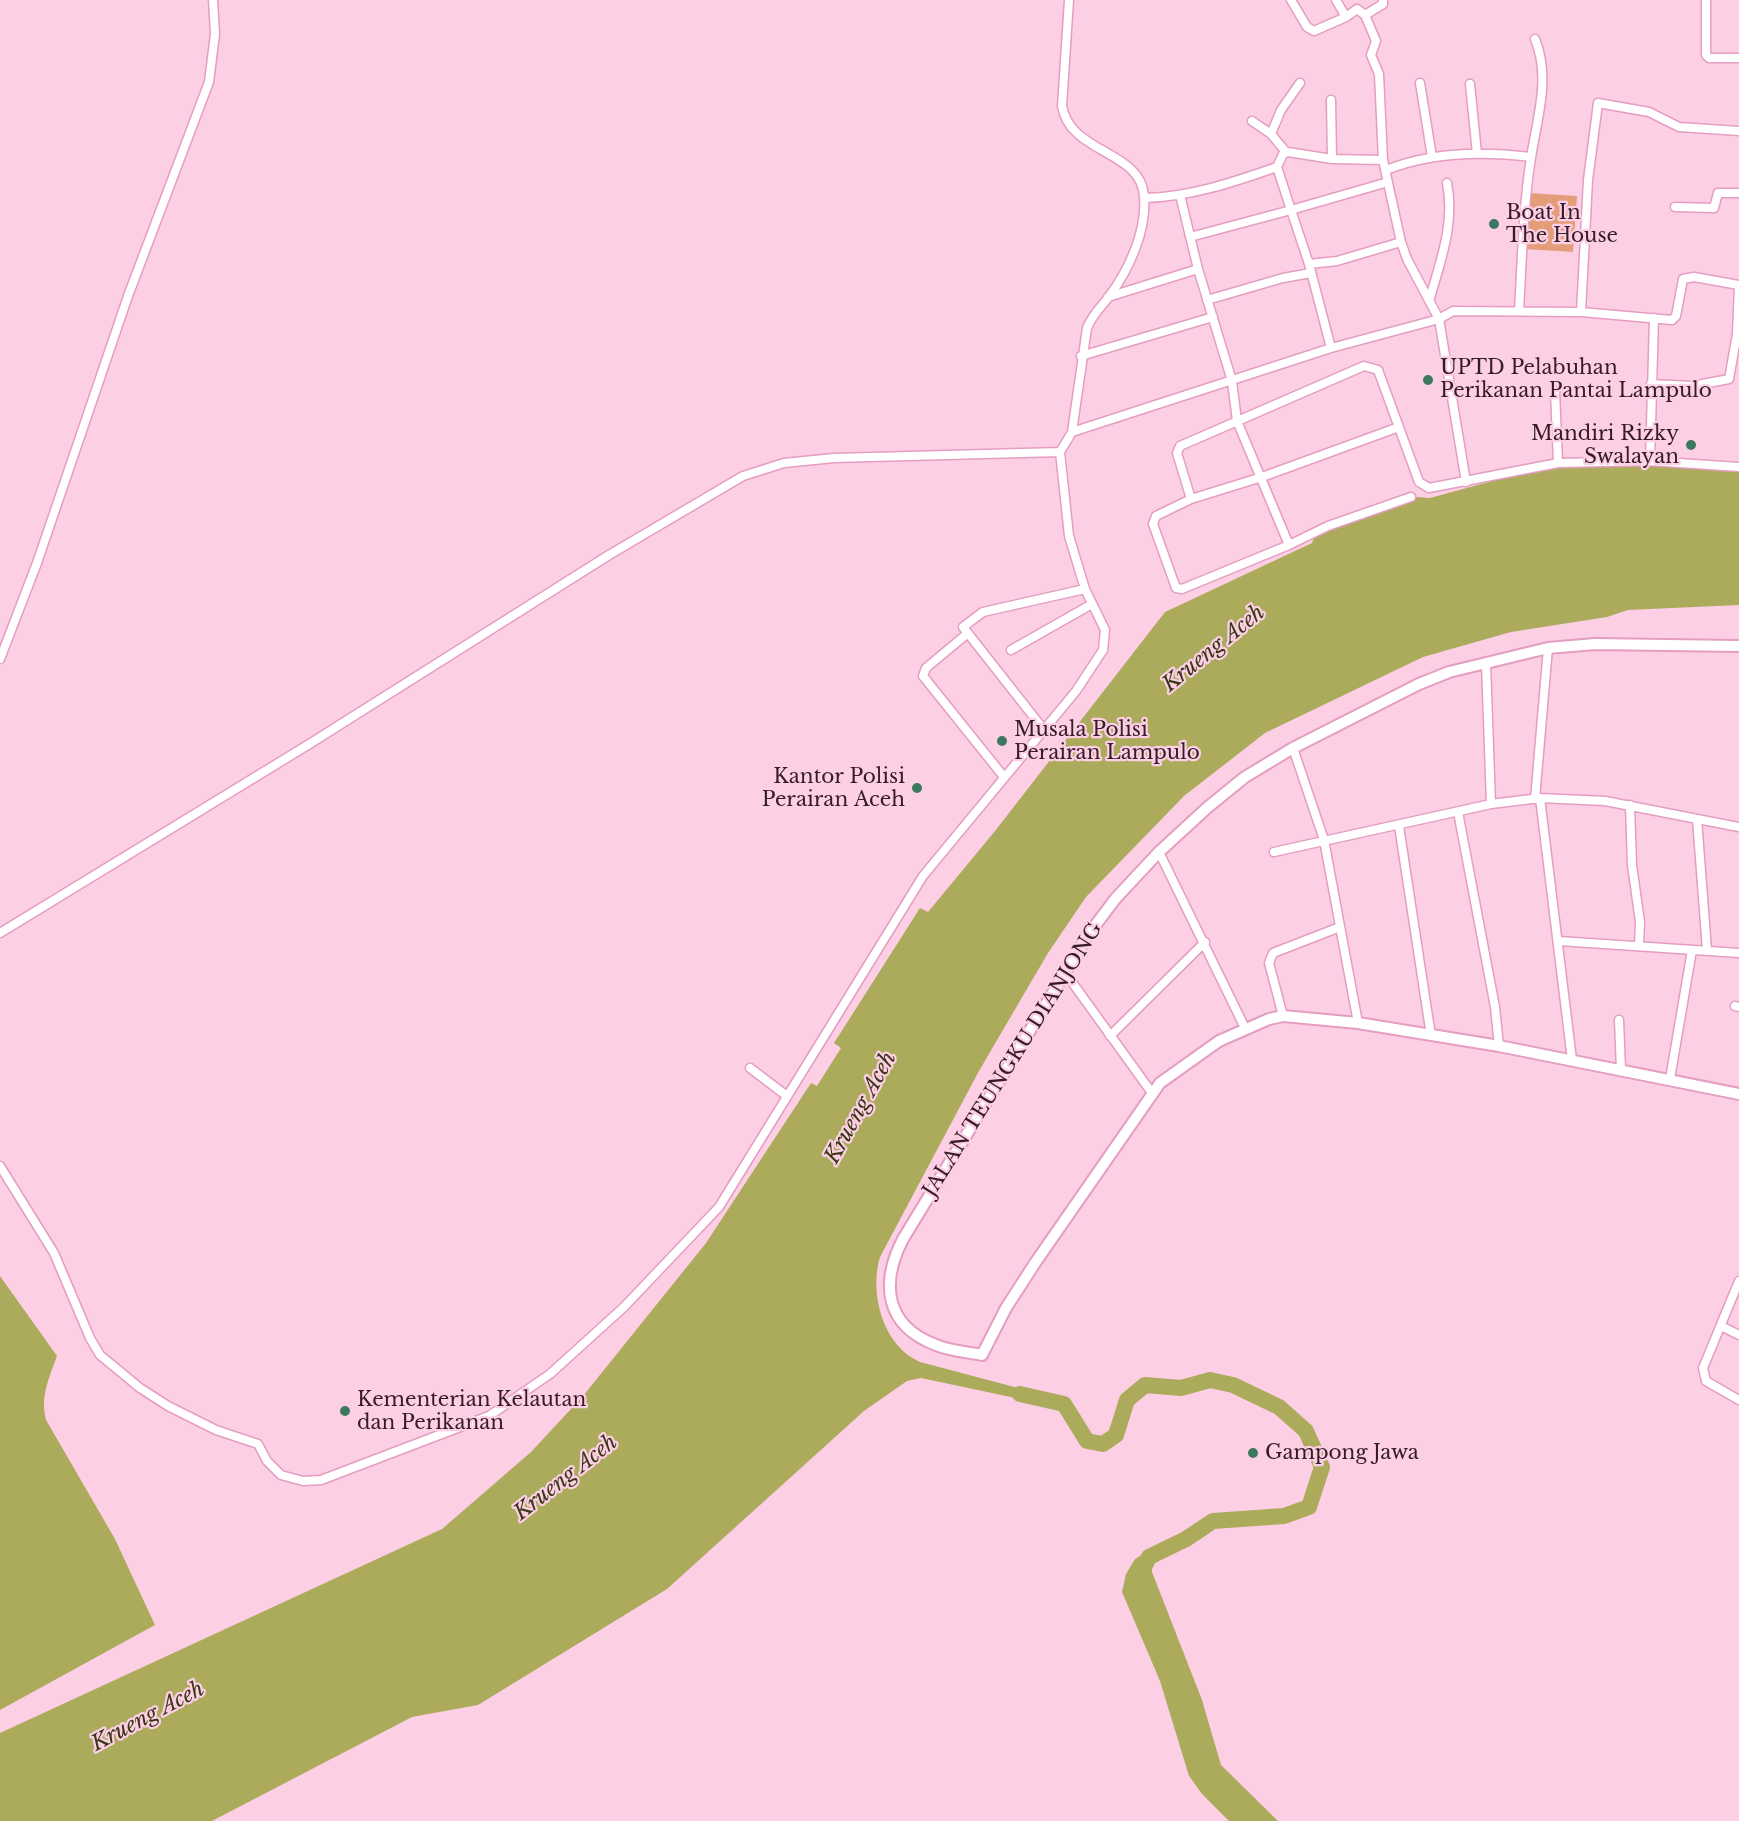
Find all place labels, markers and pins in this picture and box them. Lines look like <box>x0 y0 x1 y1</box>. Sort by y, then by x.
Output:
place label: Boat In The House <box>1506 201 1618 248</box>
marker: Boat In The House <box>1487 217 1501 231</box>
place label: UPTD Pelabuhan Perikanan Pantai Lampulo <box>1440 356 1712 403</box>
marker: UPTD Pelabuhan Perikanan Pantai Lampulo <box>1421 373 1435 387</box>
place label: Mandiri Rizky Swalayan <box>1531 422 1679 469</box>
marker: Mandiri Rizky Swalayan <box>1684 438 1698 452</box>
place label: Musala Polisi Perairan Lampulo <box>1014 718 1200 765</box>
marker: Musala Polisi Perairan Lampulo <box>995 734 1009 748</box>
place label: Kantor Polisi Perairan Aceh <box>762 765 905 812</box>
marker: Kantor Polisi Perairan Aceh <box>910 781 924 795</box>
place label: Kementerian Kelautan dan Perikanan <box>357 1388 586 1435</box>
marker: Kementerian Kelautan dan Perikanan <box>338 1404 352 1418</box>
place label: Gampong Jawa <box>1265 1441 1419 1465</box>
marker: Gampong Jawa <box>1246 1446 1260 1460</box>

